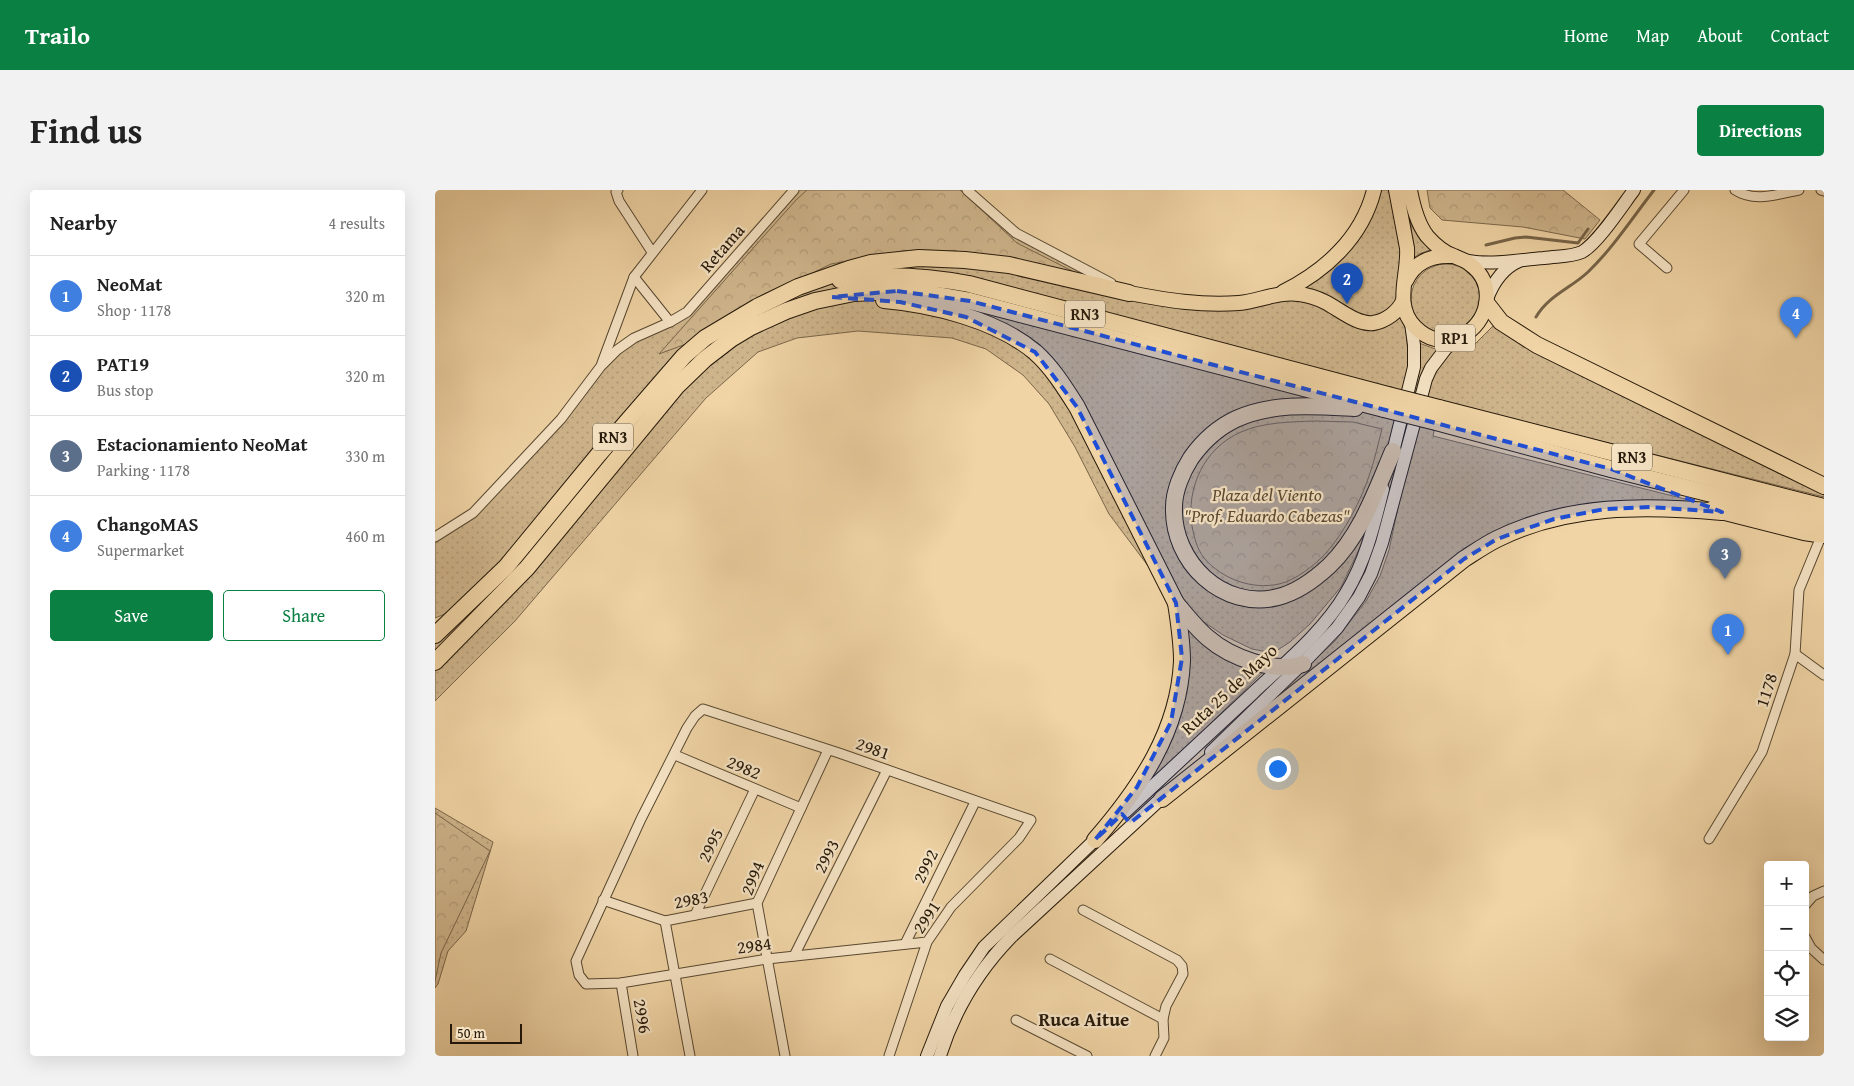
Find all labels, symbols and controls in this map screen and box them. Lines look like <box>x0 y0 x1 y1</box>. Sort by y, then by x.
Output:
text: Trailo <box>25 18 90 53</box>
text: Home <box>1564 22 1608 49</box>
text: Map <box>1636 22 1669 49</box>
text: About <box>1697 22 1743 49</box>
text: Contact <box>1771 22 1829 49</box>
text: Find us <box>30 105 143 156</box>
button: Directions <box>1697 105 1824 156</box>
text: Nearby <box>50 207 117 238</box>
text: 4 results <box>328 211 385 235</box>
street label: Retama <box>693 217 751 278</box>
pin: 2 <box>1331 263 1363 304</box>
text: NeoMat <box>97 270 162 298</box>
text: 1 <box>62 284 70 308</box>
text: 320 m <box>345 284 385 308</box>
pin: 4 <box>1780 297 1812 338</box>
text: Shop · 1178 <box>97 298 171 322</box>
road number: RN3 <box>1065 300 1105 328</box>
road number: RP1 <box>1435 324 1475 352</box>
text: PAT19 <box>97 350 149 378</box>
text: 2 <box>62 364 70 388</box>
text: 320 m <box>345 364 385 388</box>
text: Bus stop <box>97 378 153 402</box>
road number: RN3 <box>593 423 633 450</box>
text: Estacionamiento NeoMat <box>97 430 308 458</box>
road number: RN3 <box>1612 443 1652 470</box>
text: 3 <box>62 444 70 468</box>
text: 330 m <box>345 444 385 468</box>
text: Parking · 1178 <box>97 458 190 482</box>
park label: Plaza del Viento "Prof. Eduardo Cabezas" <box>1184 481 1350 529</box>
text: ChangoMAS <box>97 510 199 538</box>
text: 4 <box>62 524 70 548</box>
text: 460 m <box>345 524 385 548</box>
text: Supermarket <box>97 538 184 562</box>
pin: 3 <box>1709 538 1741 579</box>
button: Save <box>50 590 213 641</box>
button: Share <box>223 590 385 641</box>
pin: 1 <box>1712 614 1744 655</box>
street label: Ruta 25 de Mayo <box>1175 637 1283 741</box>
street label: 1178 <box>1748 669 1784 711</box>
street label: 2981 <box>852 729 894 767</box>
street label: 2982 <box>723 748 765 786</box>
your location <box>1265 756 1291 782</box>
street label: 2995 <box>690 824 730 866</box>
street label: 2993 <box>806 834 846 878</box>
street label: 2992 <box>905 845 945 887</box>
street label: 2994 <box>733 857 771 899</box>
map controls <box>1764 861 1809 1041</box>
button: + <box>1764 861 1809 906</box>
street label: 2983 <box>671 882 711 916</box>
street label: 2991 <box>905 895 947 939</box>
button: − <box>1764 906 1809 951</box>
street label: 2984 <box>735 929 773 961</box>
button: locate <box>1764 951 1809 996</box>
button: layers <box>1764 996 1809 1041</box>
street label: 2996 <box>627 997 659 1035</box>
district label: Ruca Aitue <box>1039 1005 1129 1033</box>
scale bar <box>450 1021 523 1044</box>
text: 50 m <box>457 1023 485 1043</box>

